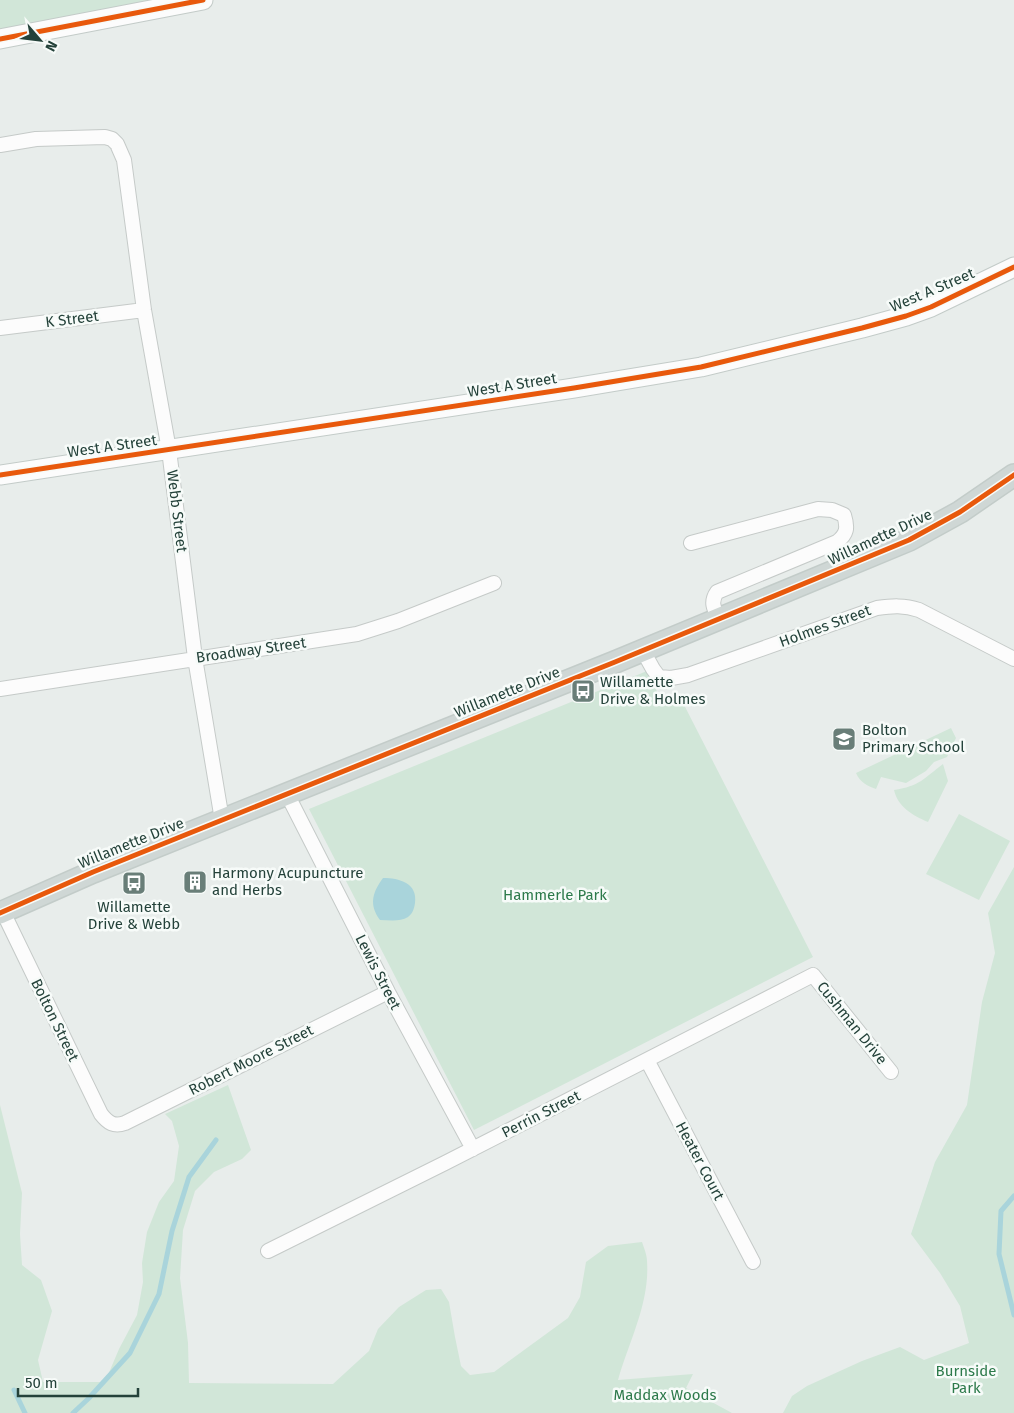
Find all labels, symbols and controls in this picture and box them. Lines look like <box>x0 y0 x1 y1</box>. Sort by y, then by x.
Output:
north arrow <box>15 15 65 65</box>
text: N <box>41 38 61 54</box>
street label: West A Street <box>887 264 978 316</box>
street label: K Street <box>44 307 100 331</box>
street label: West A Street <box>466 369 558 401</box>
street label: West A Street <box>66 431 158 461</box>
street label: Webb Street <box>163 469 191 554</box>
street label: Willamette Drive <box>825 505 935 569</box>
street label: Holmes Street <box>777 601 874 651</box>
street label: Broadway Street <box>195 633 308 667</box>
street label: Willamette Drive <box>451 663 563 721</box>
place label: Willamette Drive & Holmes <box>600 673 705 708</box>
bus stop icon: Willamette Drive & Holmes <box>570 678 596 704</box>
place label: Bolton Primary School <box>862 721 965 756</box>
school or university icon: Bolton Primary School <box>831 726 857 752</box>
street label: Willamette Drive <box>75 814 187 872</box>
place label: Harmony Acupuncture and Herbs <box>212 864 363 899</box>
building icon: Harmony Acupuncture and Herbs <box>182 869 208 895</box>
bus stop icon: Willamette Drive & Webb <box>121 870 147 896</box>
park label: Hammerle Park <box>503 886 607 904</box>
place label: Willamette Drive & Webb <box>88 898 180 933</box>
street label: Lewis Street <box>351 931 405 1013</box>
street label: Bolton Street <box>27 976 83 1065</box>
street label: Cushman Drive <box>813 978 891 1068</box>
street label: Robert Moore Street <box>186 1021 317 1099</box>
street label: Perrin Street <box>499 1086 584 1141</box>
street label: Heater Court <box>672 1119 728 1204</box>
park label: Burnside Park <box>936 1362 996 1397</box>
scale bar <box>18 1366 138 1398</box>
text: 50 m <box>25 1374 58 1392</box>
park label: Maddax Woods <box>614 1386 716 1404</box>

